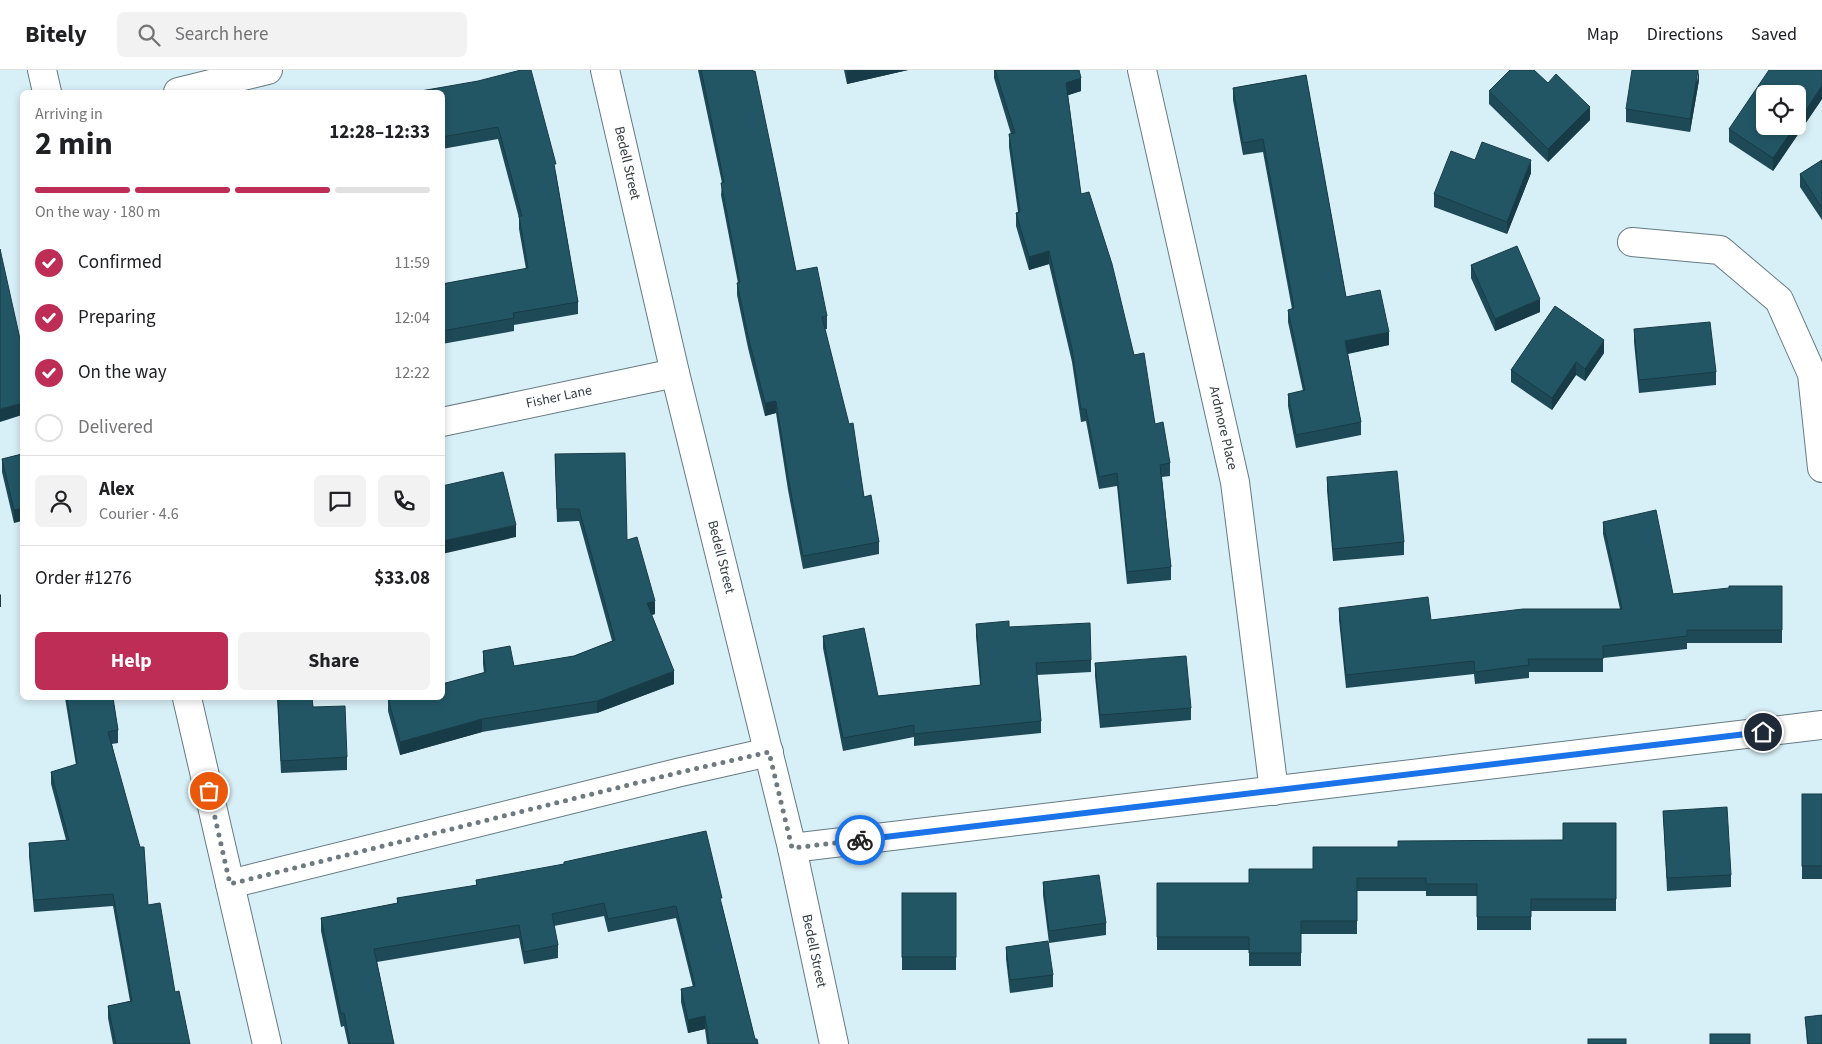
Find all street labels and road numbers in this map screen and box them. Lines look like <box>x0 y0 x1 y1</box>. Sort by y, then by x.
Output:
street label: Bedell Street <box>609 124 645 202</box>
street label: Fisher Lane <box>524 380 594 414</box>
street label: Ardmore Place <box>1204 384 1242 472</box>
street label: Bedell Street <box>702 518 740 596</box>
street label: Bedell Street <box>796 912 832 990</box>

